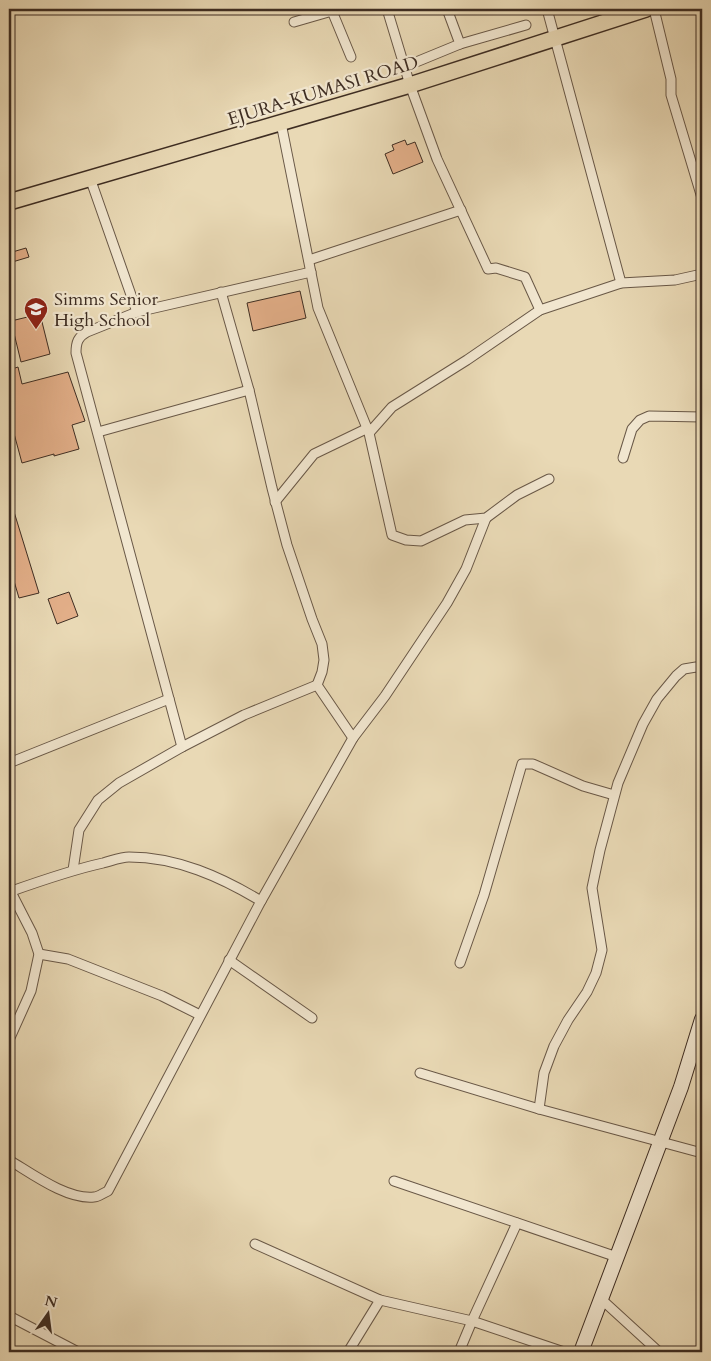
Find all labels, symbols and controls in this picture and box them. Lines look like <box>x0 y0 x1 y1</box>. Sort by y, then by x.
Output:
street label: EJURA-KUMASI ROAD <box>224 50 422 132</box>
place label: Simms Senior High School <box>54 287 159 333</box>
school or university icon: Simms Senior High School <box>23 296 49 330</box>
north arrow <box>22 1288 72 1338</box>
text: N <box>43 1291 59 1313</box>

